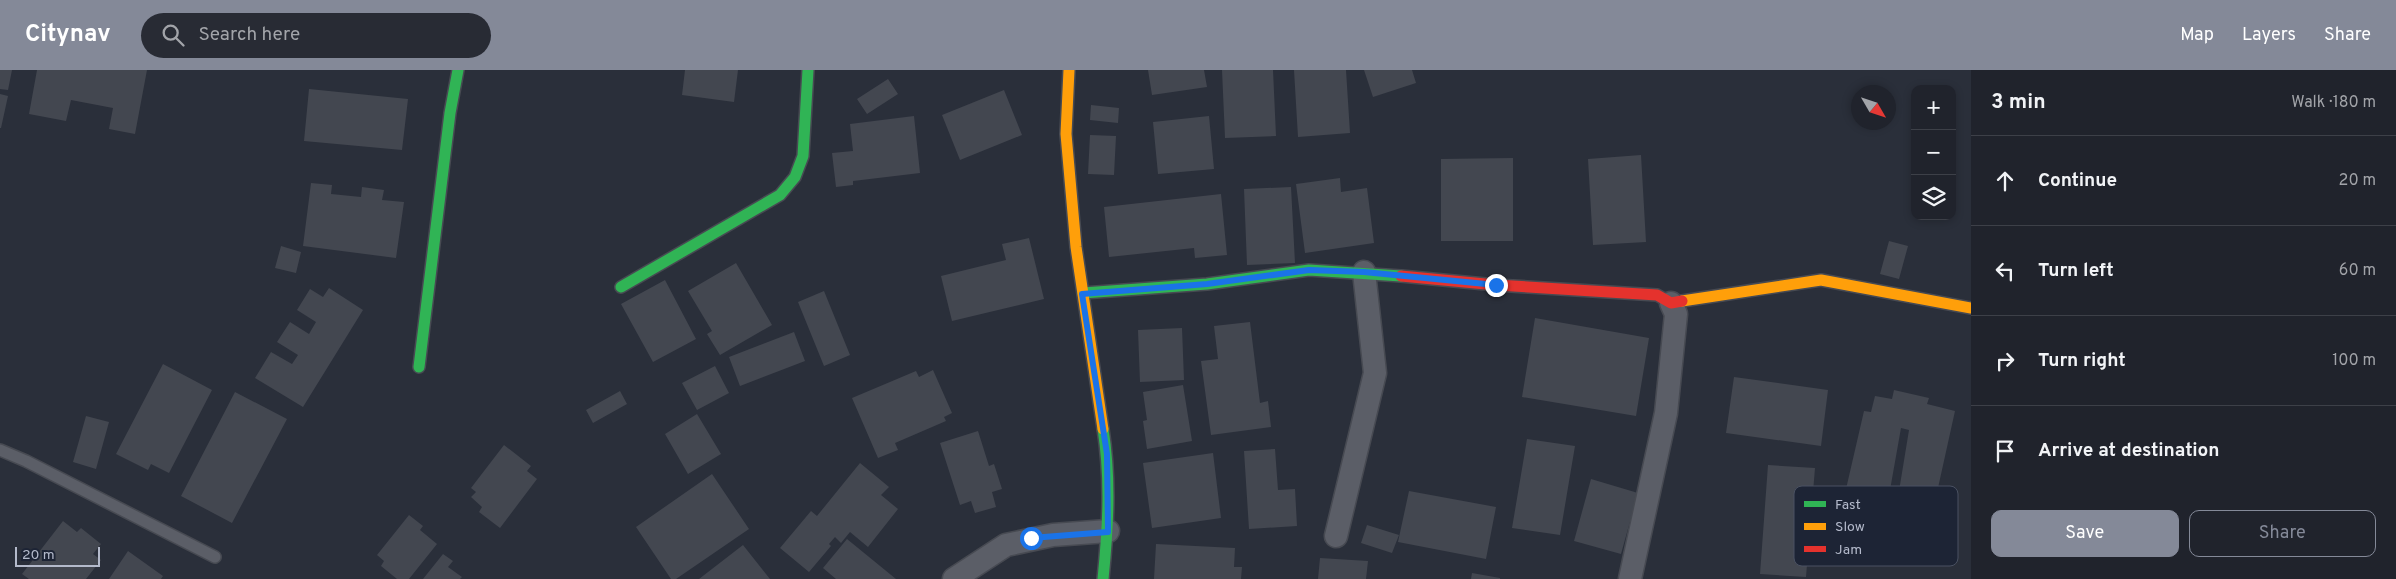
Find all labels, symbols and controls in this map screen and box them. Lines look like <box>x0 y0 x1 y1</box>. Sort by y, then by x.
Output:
search box <box>141 13 491 58</box>
text: Citynav <box>25 20 111 50</box>
icon: search <box>159 21 187 49</box>
text: Search here <box>199 23 300 47</box>
text: Map <box>2180 24 2214 47</box>
text: Layers <box>2242 24 2296 47</box>
text: Share <box>2324 24 2371 47</box>
north arrow <box>1851 85 1896 130</box>
map controls <box>1911 85 1956 220</box>
button: + <box>1911 85 1956 130</box>
text: 3 min <box>1991 89 2046 116</box>
text: Walk · 180 m <box>2291 93 2376 113</box>
button: − <box>1911 130 1956 175</box>
icon: ahead <box>1991 167 2019 195</box>
text: Continue <box>2038 169 2117 193</box>
text: 20 m <box>2339 171 2376 191</box>
button: layers <box>1911 175 1956 220</box>
icon: left <box>1991 257 2019 285</box>
text: Turn left <box>2038 259 2114 283</box>
text: 60 m <box>2339 261 2376 281</box>
route end <box>1485 274 1508 297</box>
icon: right <box>1991 347 2019 375</box>
text: Turn right <box>2038 349 2126 373</box>
text: 100 m <box>2332 351 2376 371</box>
icon: arrive <box>1991 437 2019 465</box>
text: Arrive at destination <box>2038 439 2219 463</box>
legend <box>1794 486 1958 566</box>
text: Fast <box>1835 497 1861 514</box>
button: Save <box>1991 510 2179 557</box>
button: Share <box>2189 510 2376 557</box>
text: Slow <box>1835 519 1865 536</box>
route start <box>1020 527 1043 550</box>
text: Jam <box>1835 542 1862 559</box>
scale bar <box>15 544 100 567</box>
text: 20 m <box>22 547 55 564</box>

